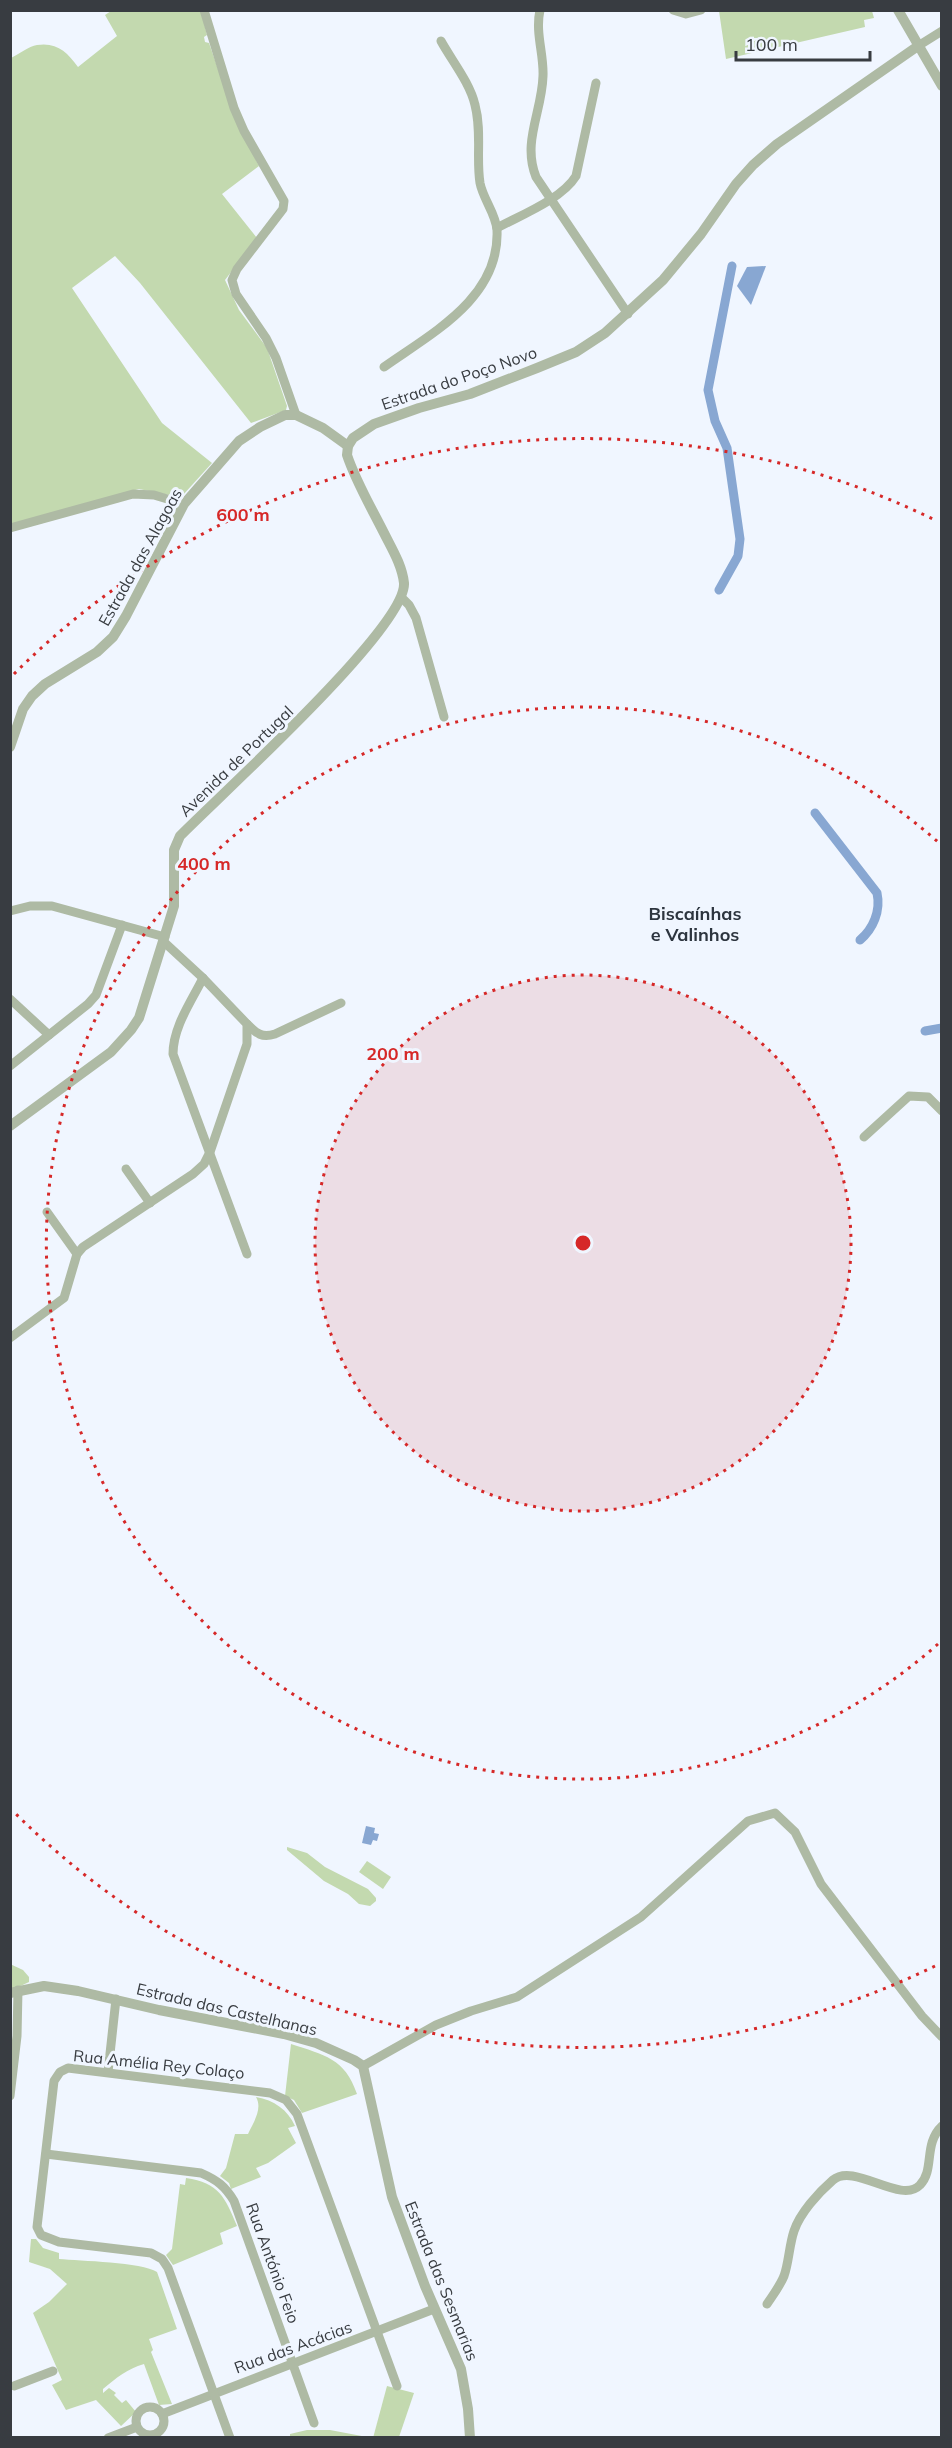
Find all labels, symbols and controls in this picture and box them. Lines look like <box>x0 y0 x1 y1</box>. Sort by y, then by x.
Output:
scale bar <box>736 24 870 62</box>
text: 100 m <box>745 33 798 56</box>
street label: Estrada do Poço Novo <box>379 342 539 414</box>
street label: Estrada das Alagoas <box>94 485 186 629</box>
text: 600 m <box>216 503 270 526</box>
street label: Avenida de Portugal <box>175 701 297 821</box>
text: 400 m <box>177 852 231 875</box>
district label: Biscaínhas e Valinhos <box>649 902 741 946</box>
text: 200 m <box>366 1042 420 1065</box>
centre of rings <box>573 1233 593 1253</box>
street label: Estrada das Castelhanas <box>135 1978 319 2040</box>
street label: Rua Amélia Rey Colaço <box>72 2045 246 2083</box>
street label: Estrada das Sesmarias <box>401 2198 483 2364</box>
street label: Rua António Feio <box>242 2200 304 2326</box>
street label: Rua das Acácias <box>231 2316 355 2378</box>

